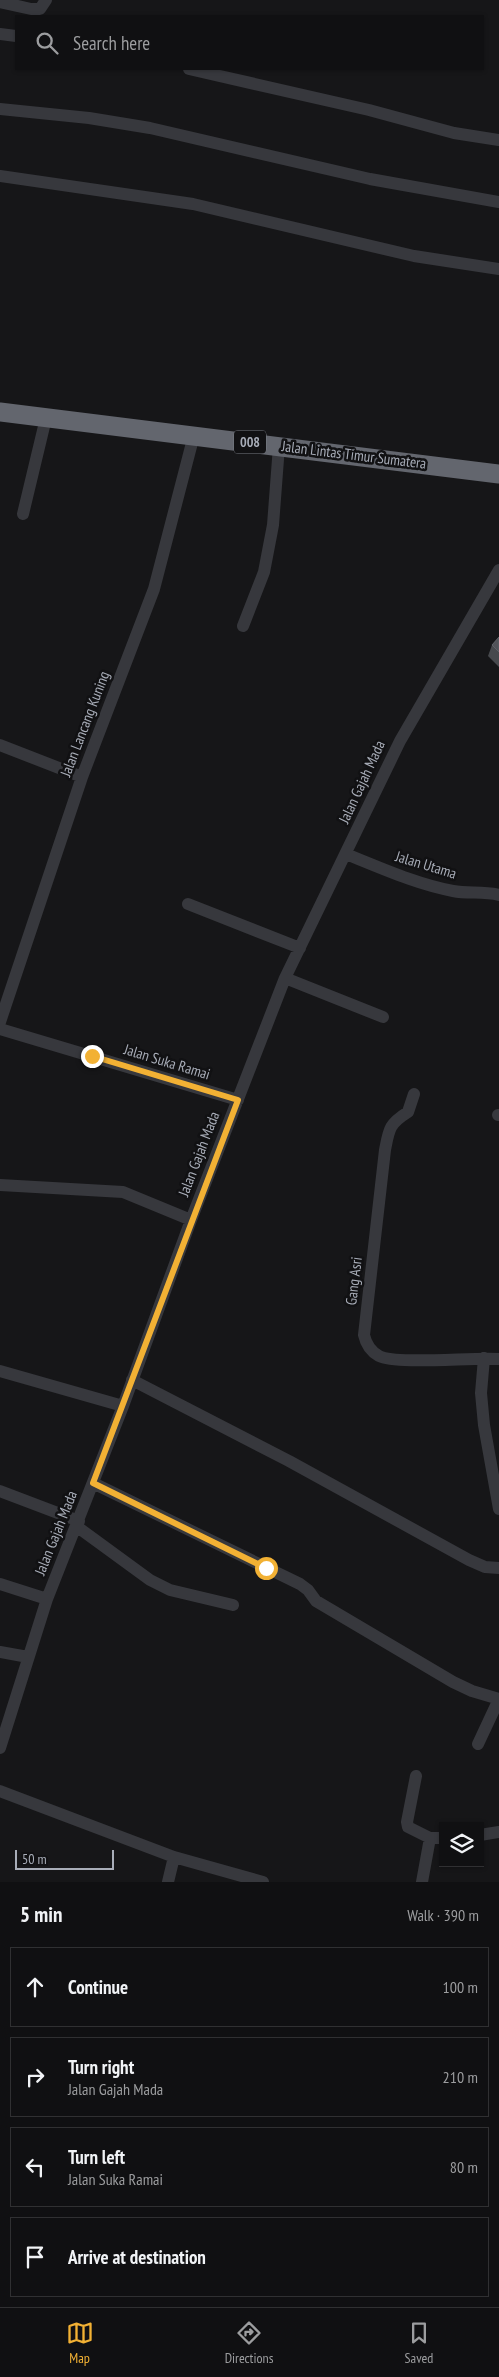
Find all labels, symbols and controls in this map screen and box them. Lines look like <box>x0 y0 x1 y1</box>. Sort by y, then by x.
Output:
search box <box>15 15 484 70</box>
icon: search <box>33 29 61 57</box>
text: Search here <box>73 31 150 55</box>
road number: 008 <box>234 431 266 454</box>
street label: Jalan Lintas Timur Sumatera <box>280 436 427 473</box>
street label: Jalan Lancang Kuning <box>55 668 113 780</box>
street label: Jalan Gajah Mada <box>334 737 389 827</box>
street label: Jalan Utama <box>392 846 459 883</box>
street label: Jalan Suka Ramai <box>121 1039 212 1084</box>
route end <box>81 1045 104 1068</box>
street label: Jalan Gajah Mada <box>173 1109 223 1200</box>
street label: Gang Asri <box>341 1256 366 1306</box>
street label: Jalan Gajah Mada <box>30 1488 81 1579</box>
route start <box>255 1557 278 1580</box>
map controls <box>439 1822 484 1867</box>
button: layers <box>439 1822 484 1867</box>
scale bar <box>15 1847 114 1870</box>
text: 50 m <box>22 1850 47 1868</box>
text: 5 min <box>20 1901 62 1928</box>
text: Walk · 390 m <box>407 1905 479 1925</box>
icon: ahead <box>21 1973 49 2001</box>
text: Continue <box>68 1975 128 1999</box>
text: 100 m <box>443 1977 478 1997</box>
text: Turn right <box>68 2055 134 2079</box>
icon: right <box>21 2063 49 2091</box>
text: 210 m <box>443 2067 478 2087</box>
text: Jalan Gajah Mada <box>68 2079 163 2099</box>
text: Turn left <box>68 2145 125 2169</box>
icon: left <box>21 2153 49 2181</box>
text: 80 m <box>450 2157 478 2177</box>
text: Jalan Suka Ramai <box>68 2169 163 2189</box>
icon: arrive <box>21 2243 49 2271</box>
text: Arrive at destination <box>68 2245 206 2269</box>
tab: Map <box>66 2319 94 2367</box>
tab: Directions <box>225 2319 273 2367</box>
tab: Saved <box>405 2319 433 2367</box>

